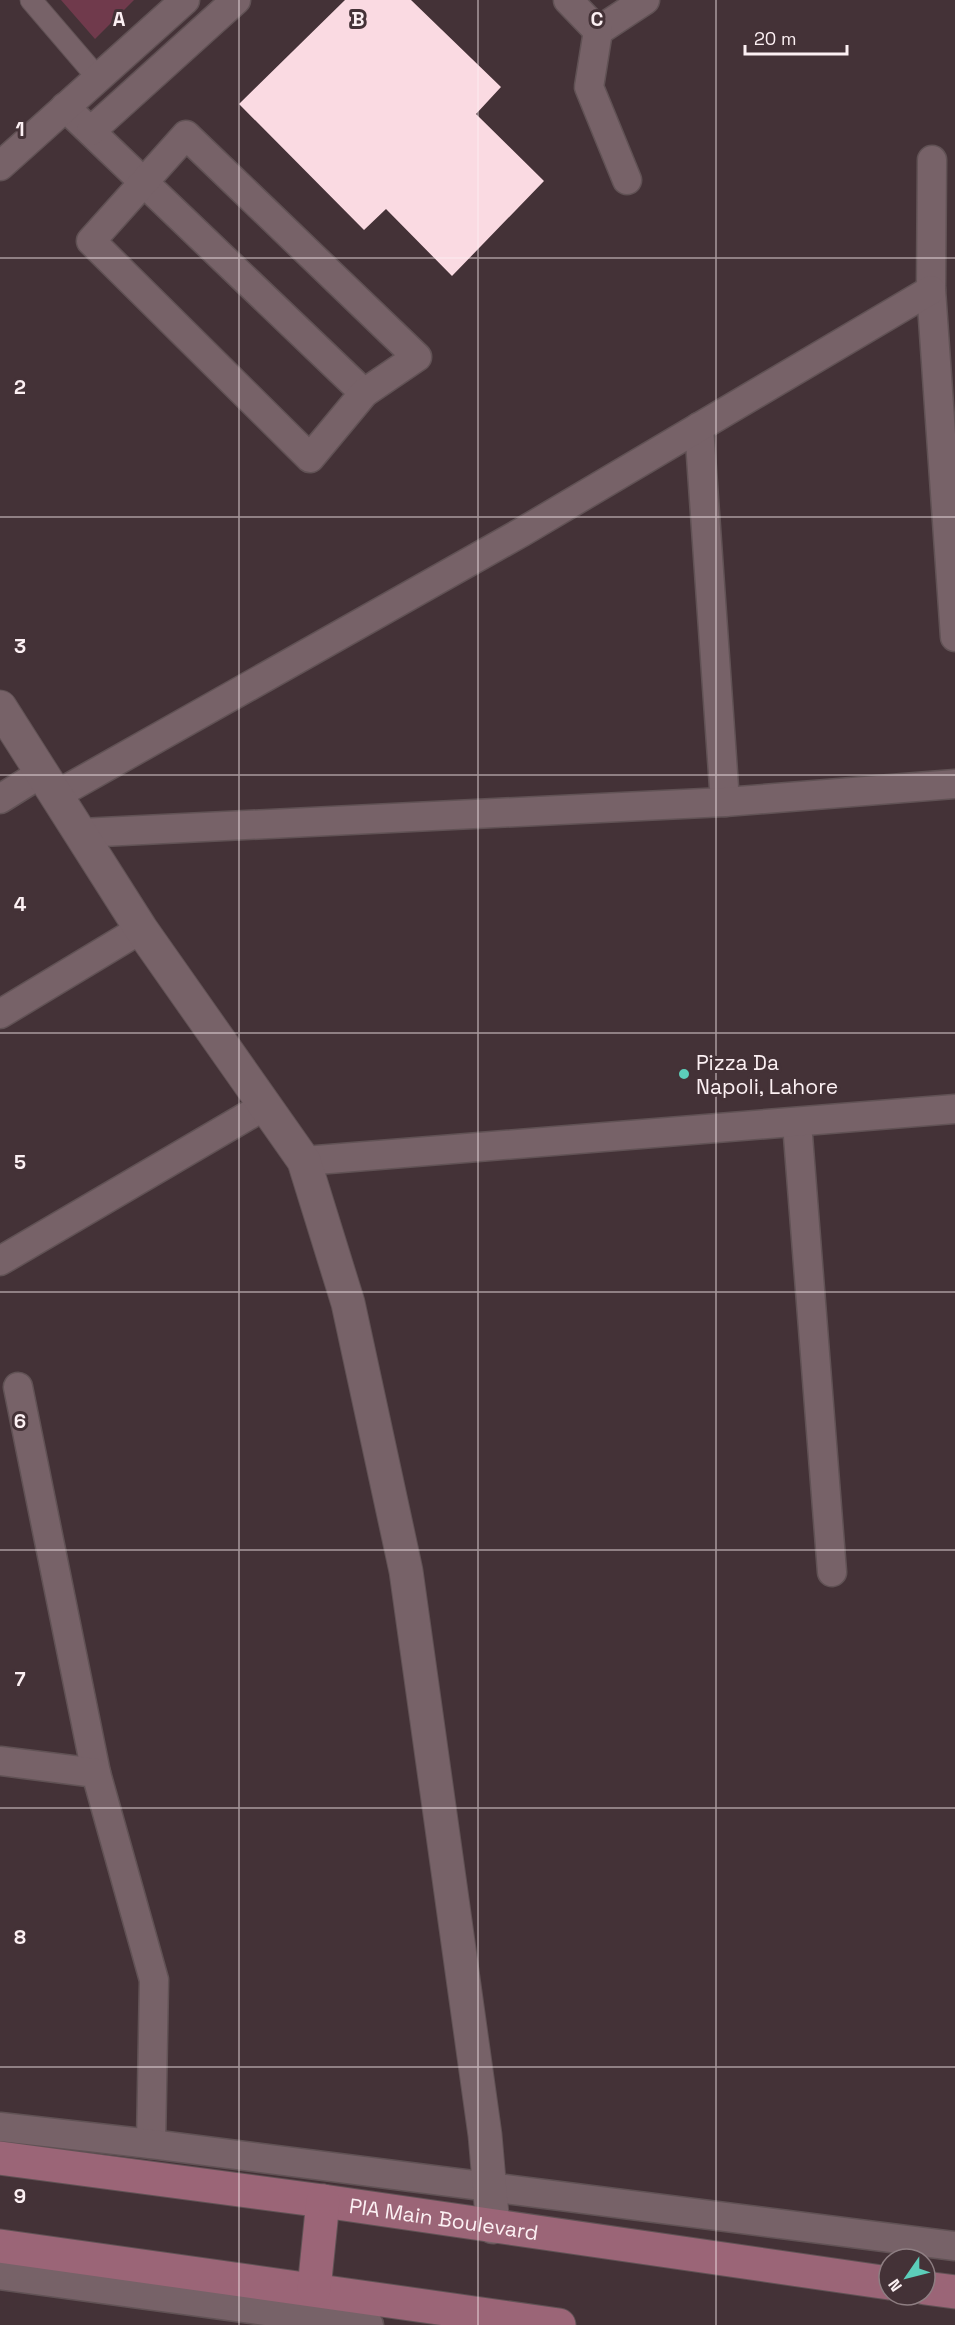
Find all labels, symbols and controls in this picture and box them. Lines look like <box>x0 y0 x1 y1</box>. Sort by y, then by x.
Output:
text: A <box>113 6 126 32</box>
text: B <box>351 6 365 32</box>
text: C <box>591 6 604 32</box>
scale bar <box>745 18 847 56</box>
text: 20 m <box>754 27 797 50</box>
text: 1 <box>15 116 25 142</box>
text: 2 <box>14 374 26 400</box>
text: 3 <box>14 633 26 659</box>
text: 4 <box>14 891 27 917</box>
place label: Pizza Da Napoli, Lahore <box>696 1049 838 1100</box>
marker: Pizza Da Napoli, Lahore <box>677 1067 691 1081</box>
text: 5 <box>14 1149 26 1175</box>
text: 6 <box>14 1408 26 1434</box>
text: 7 <box>14 1666 26 1692</box>
text: 8 <box>14 1924 26 1950</box>
text: 9 <box>14 2183 26 2209</box>
street label: PIA Main Boulevard <box>348 2191 540 2246</box>
north arrow <box>877 2247 937 2307</box>
text: N <box>883 2275 907 2296</box>

